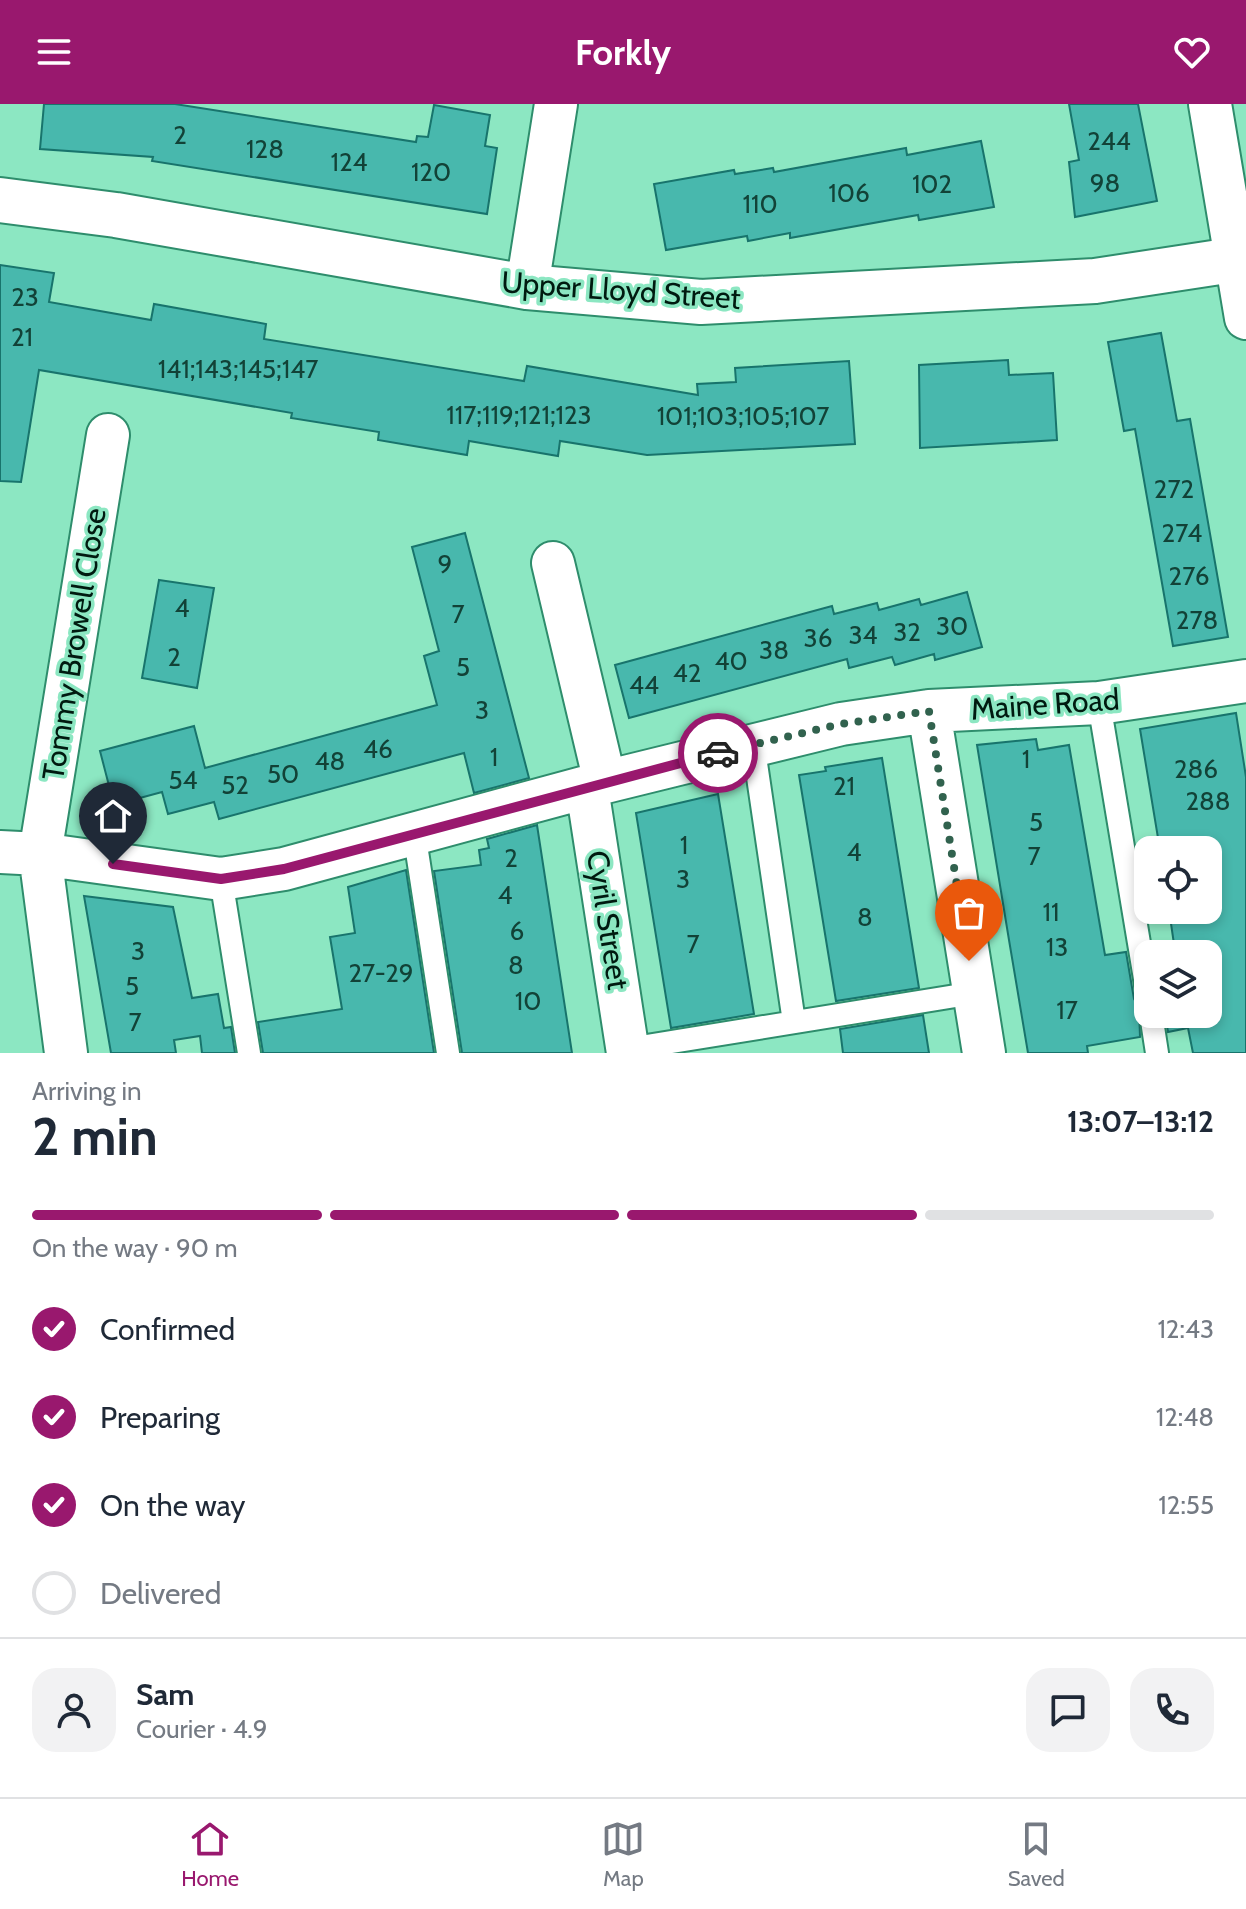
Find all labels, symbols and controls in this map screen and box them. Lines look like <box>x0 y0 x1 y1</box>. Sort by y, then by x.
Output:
icon: menu <box>32 30 76 74</box>
text: Forkly <box>575 30 671 74</box>
icon: heart <box>1170 30 1214 74</box>
house number: 2 <box>173 119 187 151</box>
house number: 244 <box>1087 125 1131 157</box>
house number: 128 <box>246 133 284 165</box>
house number: 124 <box>330 146 368 178</box>
house number: 120 <box>411 156 451 188</box>
house number: 98 <box>1090 167 1120 199</box>
house number: 102 <box>912 168 952 200</box>
house number: 106 <box>828 177 870 209</box>
house number: 110 <box>742 188 778 220</box>
street label: Upper Lloyd Street <box>500 263 742 317</box>
house number: 23 <box>11 281 39 313</box>
house number: 21 <box>11 321 33 353</box>
house number: 141;143;145;147 <box>158 353 318 385</box>
house number: 117;119;121;123 <box>446 399 592 431</box>
house number: 101;103;105;107 <box>657 400 829 432</box>
house number: 272 <box>1154 473 1194 505</box>
street label: Tommy Browell Close <box>34 505 114 783</box>
house number: 274 <box>1162 517 1202 549</box>
house number: 9 <box>438 548 452 580</box>
house number: 276 <box>1169 560 1209 592</box>
house number: 4 <box>174 592 190 624</box>
house number: 7 <box>451 598 465 630</box>
house number: 278 <box>1176 604 1218 636</box>
house number: 30 <box>936 610 968 642</box>
house number: 32 <box>893 616 921 648</box>
house number: 34 <box>848 619 878 651</box>
house number: 36 <box>804 622 832 654</box>
house number: 38 <box>759 634 789 666</box>
house number: 2 <box>167 641 181 673</box>
house number: 40 <box>714 645 748 677</box>
house number: 5 <box>456 651 470 683</box>
house number: 42 <box>673 657 701 689</box>
house number: 44 <box>629 669 659 701</box>
street label: Maine Road <box>969 680 1121 728</box>
house number: 3 <box>475 694 489 726</box>
courier <box>678 713 758 793</box>
icon: car <box>696 731 740 775</box>
house number: 46 <box>363 733 393 765</box>
house number: 1 <box>490 741 498 773</box>
house number: 1 <box>1022 743 1030 775</box>
house number: 48 <box>315 745 345 777</box>
house number: 286 <box>1174 753 1218 785</box>
house number: 50 <box>267 758 299 790</box>
house number: 54 <box>168 764 198 796</box>
house number: 52 <box>221 769 249 801</box>
house number: 21 <box>833 770 855 802</box>
pin <box>79 782 147 864</box>
house number: 288 <box>1185 785 1231 817</box>
icon: home <box>91 794 135 838</box>
house number: 5 <box>1029 806 1043 838</box>
house number: 1 <box>680 829 688 861</box>
house number: 4 <box>846 836 862 868</box>
map controls <box>1134 836 1222 1028</box>
button: locate <box>1134 836 1222 924</box>
house number: 7 <box>1027 840 1041 872</box>
house number: 2 <box>504 842 518 874</box>
street label: Cyril Street <box>579 848 637 992</box>
house number: 3 <box>676 863 690 895</box>
house number: 4 <box>497 879 513 911</box>
pin <box>935 879 1003 961</box>
icon: bag <box>947 891 991 935</box>
house number: 11 <box>1043 896 1059 928</box>
house number: 8 <box>857 901 873 933</box>
house number: 6 <box>510 915 524 947</box>
house number: 7 <box>686 928 700 960</box>
house number: 13 <box>1046 931 1068 963</box>
house number: 3 <box>131 935 145 967</box>
button: layers <box>1134 940 1222 1028</box>
house number: 8 <box>508 949 524 981</box>
house number: 27-29 <box>348 957 414 989</box>
house number: 5 <box>125 970 139 1002</box>
house number: 10 <box>515 985 541 1017</box>
house number: 17 <box>1056 994 1078 1026</box>
house number: 7 <box>128 1006 142 1038</box>
text: Arriving in <box>32 1075 142 1107</box>
text: 13:07–13:12 <box>1067 1103 1214 1140</box>
text: 2 min <box>32 1105 158 1168</box>
text: On the way · 90 m <box>32 1232 238 1264</box>
icon: check <box>32 1307 76 1351</box>
text: Confirmed <box>100 1311 235 1348</box>
text: 12:43 <box>1157 1313 1214 1345</box>
icon: check <box>32 1395 76 1439</box>
text: Preparing <box>100 1399 220 1436</box>
text: 12:48 <box>1156 1401 1214 1433</box>
icon: check <box>32 1483 76 1527</box>
text: On the way <box>100 1487 245 1524</box>
text: 12:55 <box>1158 1489 1214 1521</box>
text: Delivered <box>100 1575 221 1612</box>
button: person <box>32 1668 116 1752</box>
button: chat <box>1026 1668 1110 1752</box>
button: phone <box>1130 1668 1214 1752</box>
text: Sam <box>136 1676 194 1713</box>
text: Courier · 4.9 <box>136 1713 268 1745</box>
tab: Home <box>181 1817 239 1892</box>
tab: Map <box>601 1817 645 1892</box>
tab: Saved <box>1008 1817 1065 1892</box>

